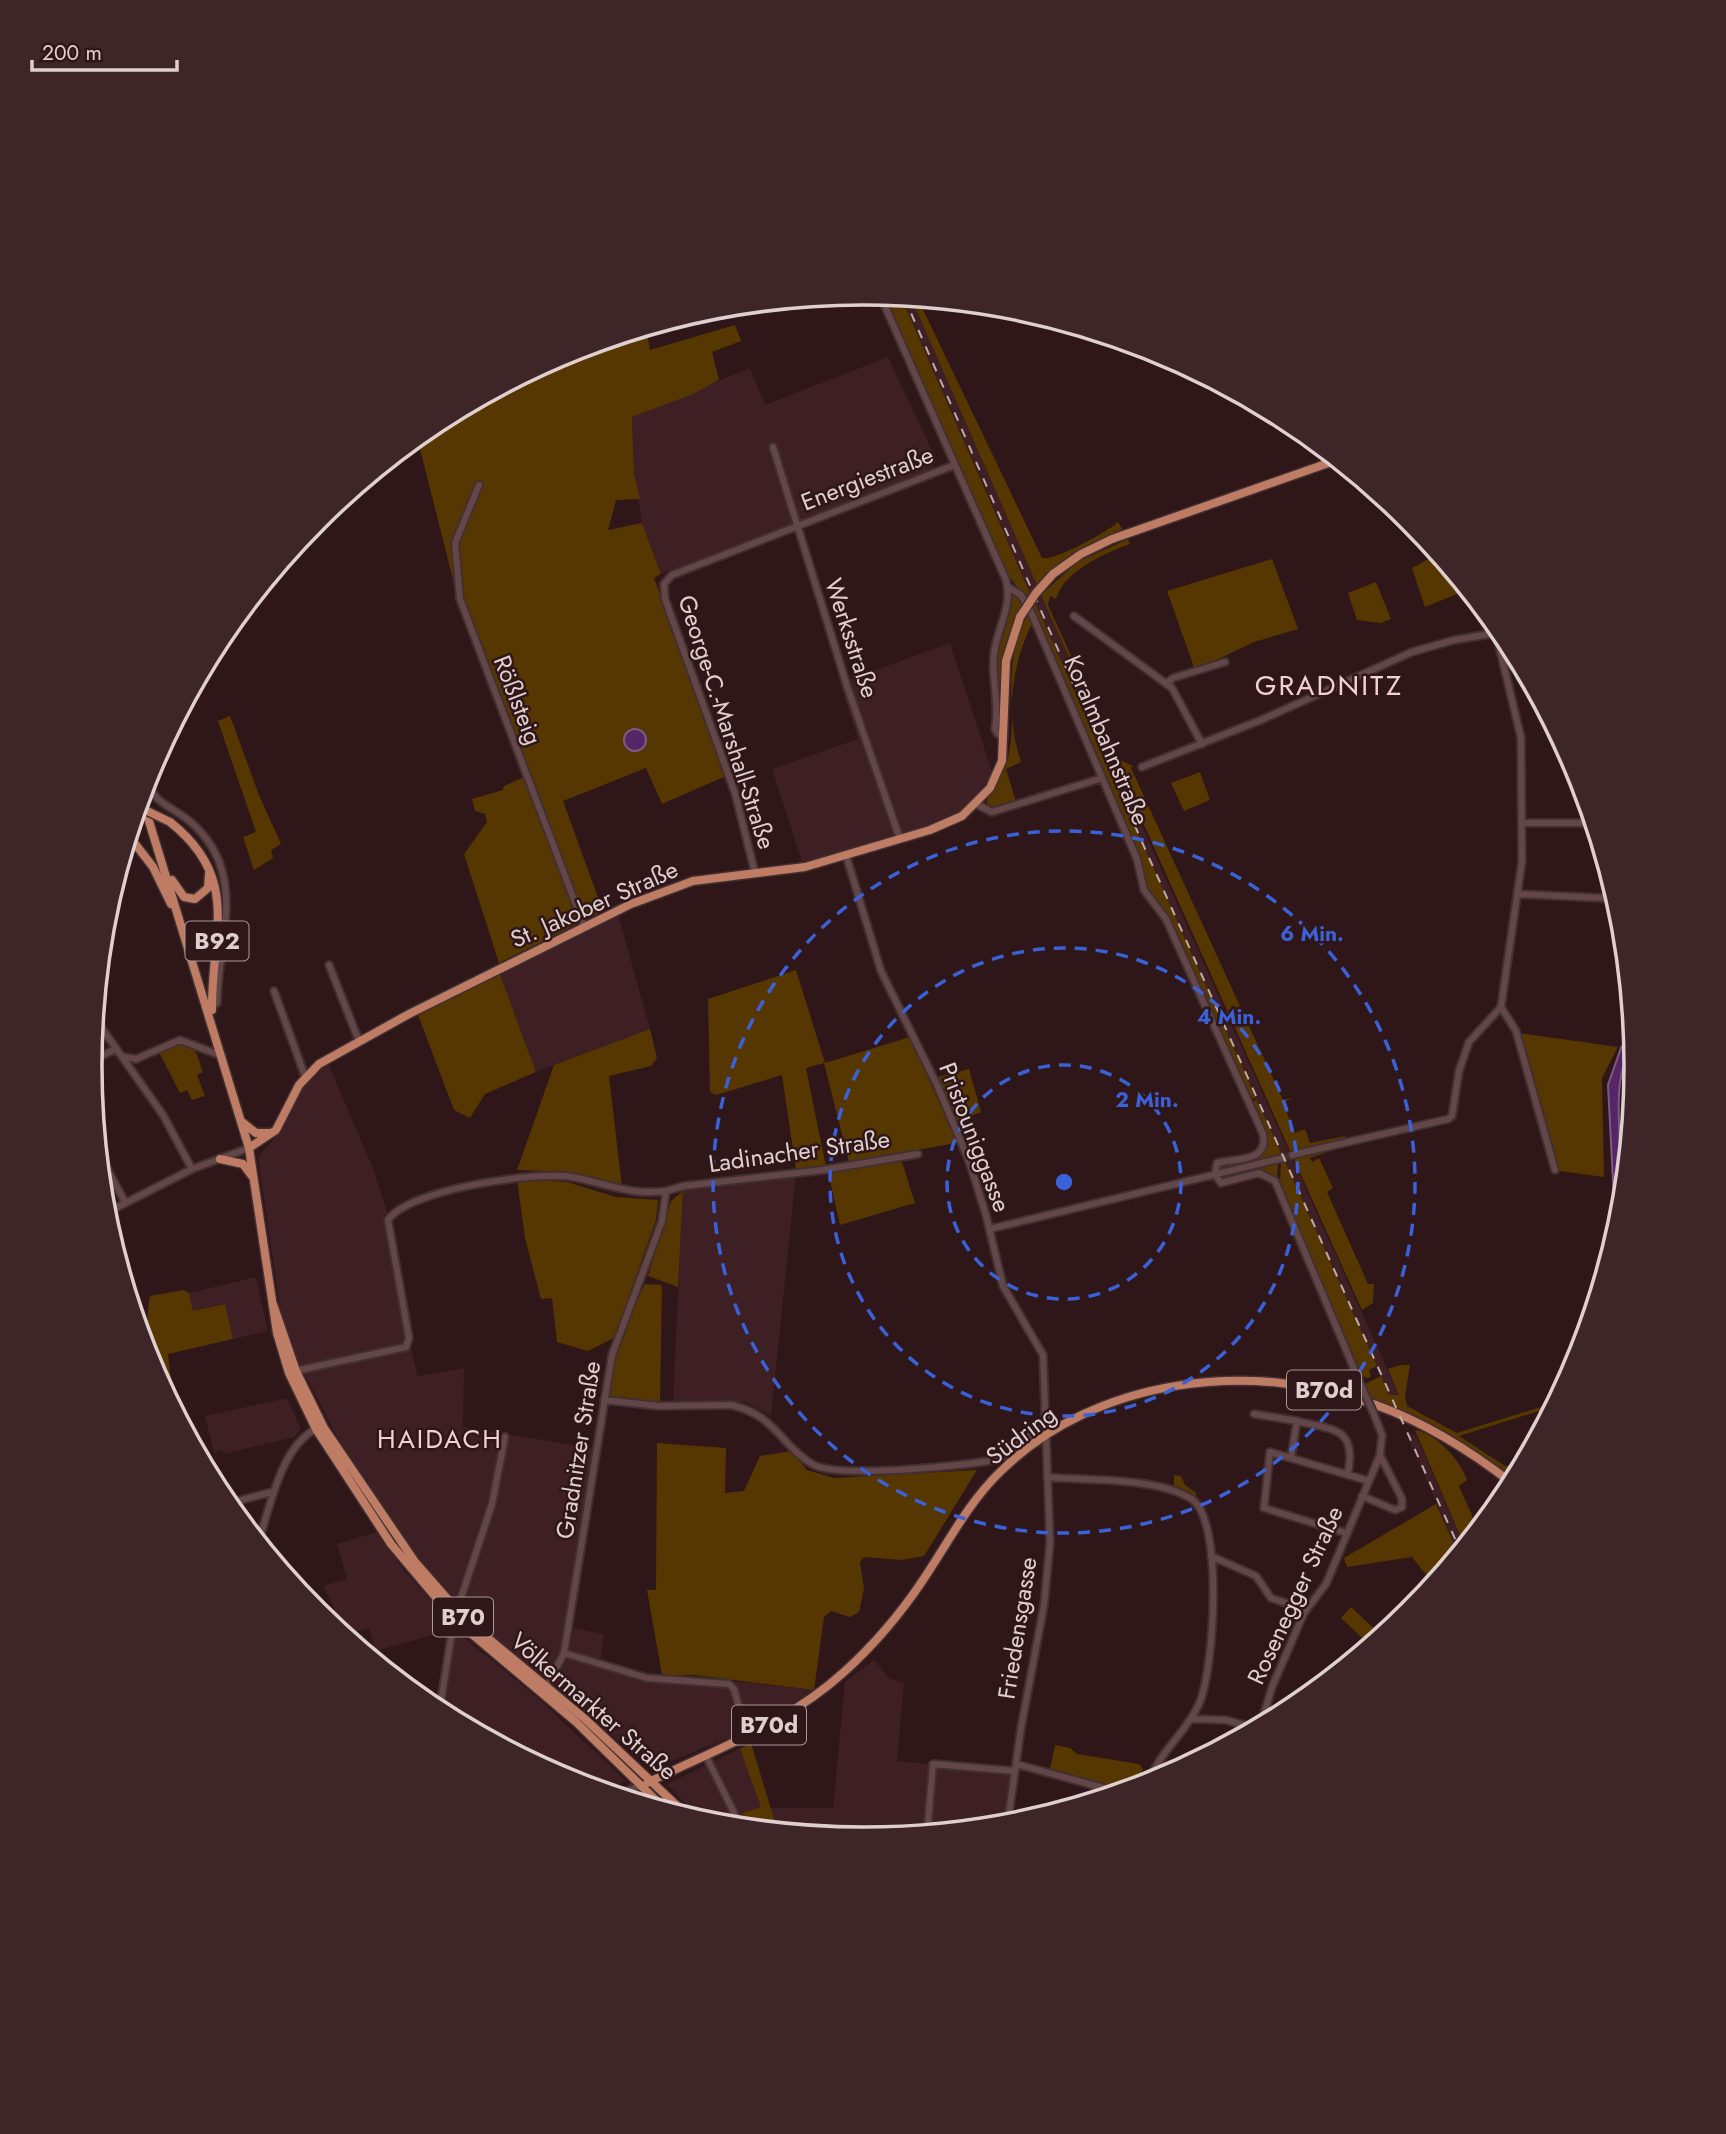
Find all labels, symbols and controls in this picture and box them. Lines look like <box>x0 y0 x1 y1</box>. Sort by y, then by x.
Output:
scale bar <box>32 28 177 72</box>
text: 200 m <box>42 38 102 68</box>
street label: Energiestraße <box>796 437 938 519</box>
street label: Werksstraße <box>816 574 888 702</box>
street label: George-C.-Marshall-Straße <box>669 591 785 853</box>
street label: Rößlsteig <box>485 650 551 750</box>
street label: Koralmbahnstraße <box>1055 650 1159 830</box>
district label: GRADNITZ <box>1255 665 1403 706</box>
street label: St. Jakober Straße <box>505 851 683 957</box>
text: 6 Min. <box>1280 919 1344 949</box>
road number: B92 <box>186 922 248 960</box>
text: 4 Min. <box>1197 1002 1261 1032</box>
street label: Pristouniggasse <box>930 1057 1020 1217</box>
text: 2 Min. <box>1115 1085 1179 1115</box>
street label: Ladinacher Straße <box>706 1121 892 1181</box>
centre of rings <box>1052 1170 1076 1194</box>
street label: Gradnitzer Straße <box>547 1358 609 1542</box>
road number: B70d <box>1287 1371 1361 1410</box>
street label: Südring <box>978 1397 1064 1473</box>
district label: HAIDACH <box>377 1420 503 1458</box>
street label: Rosenegger Straße <box>1238 1500 1352 1690</box>
street label: Friedensgasse <box>988 1554 1046 1702</box>
road number: B70 <box>433 1598 493 1636</box>
street label: Völkermarkter Straße <box>503 1624 685 1788</box>
road number: B70d <box>732 1706 806 1744</box>

